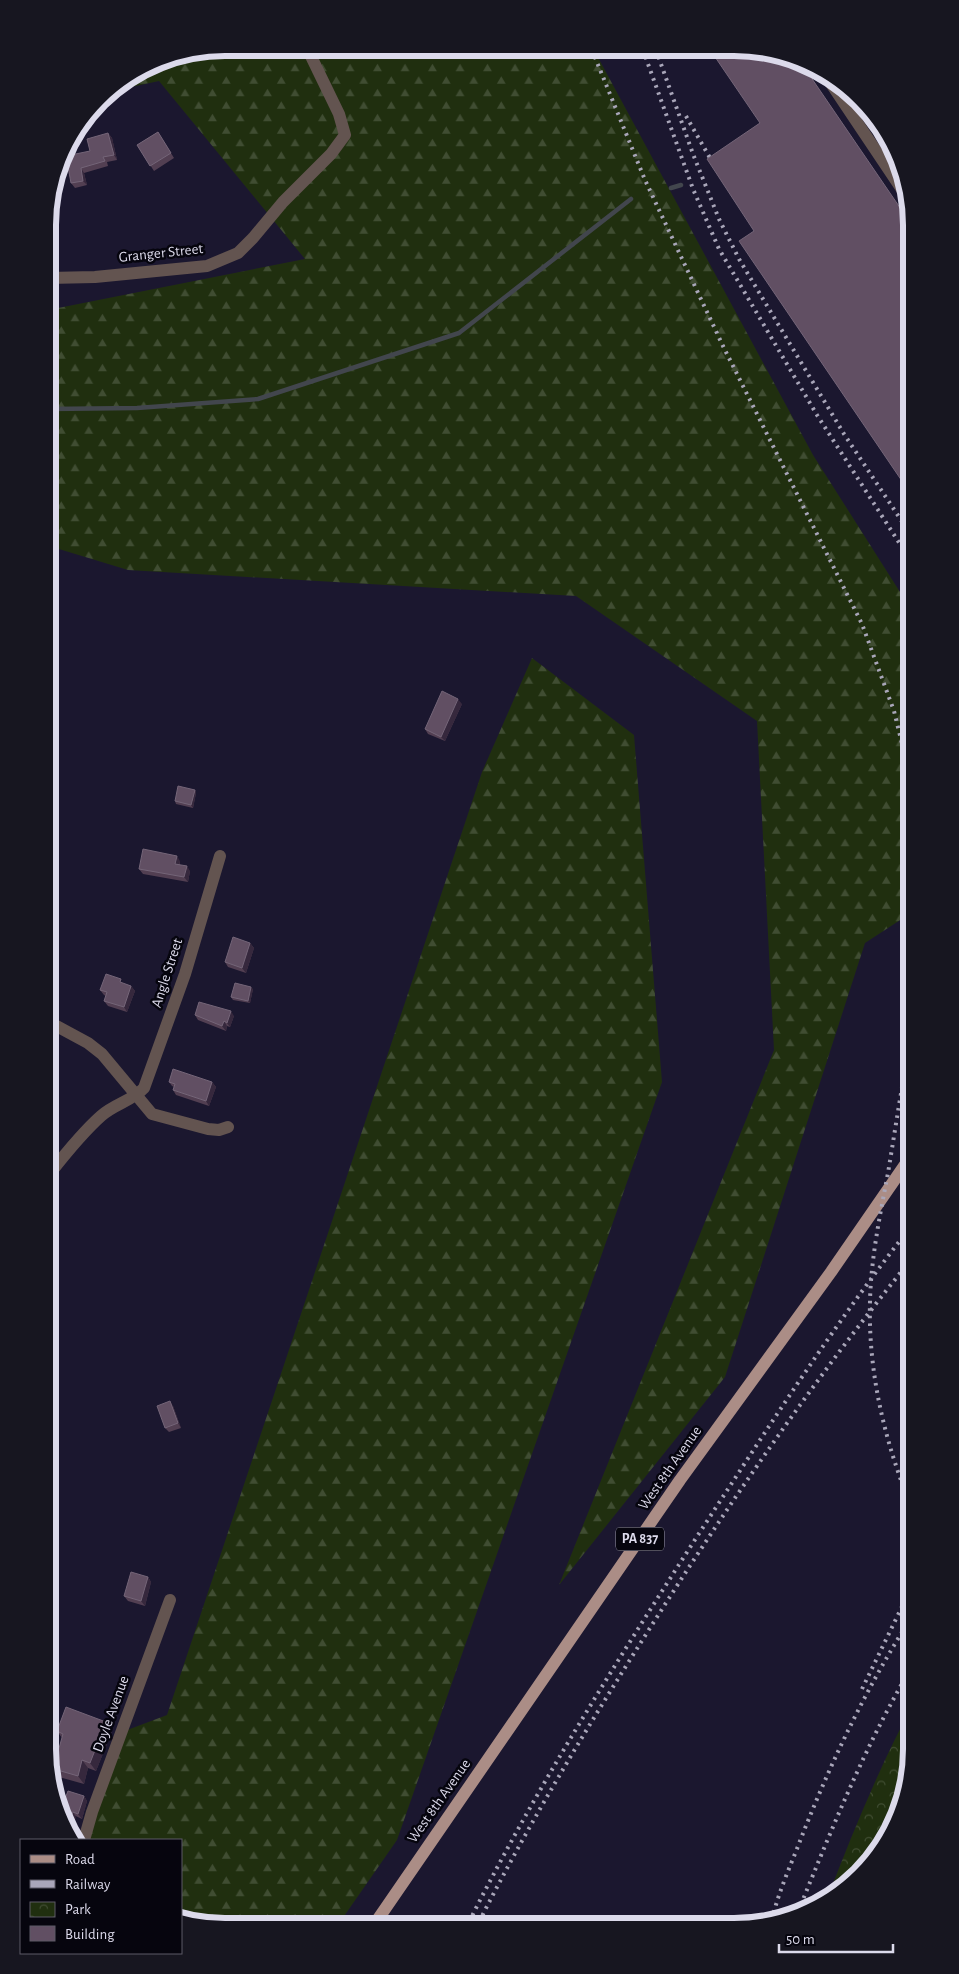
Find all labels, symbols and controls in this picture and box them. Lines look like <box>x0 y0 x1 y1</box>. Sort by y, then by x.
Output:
street label: Granger Street <box>118 241 204 265</box>
street label: Angle Street <box>149 936 185 1010</box>
street label: West 8th Avenue <box>636 1423 704 1513</box>
road number: PA 837 <box>616 1528 664 1550</box>
street label: Doyle Avenue <box>90 1674 132 1754</box>
street label: West 8th Avenue <box>405 1756 473 1846</box>
legend <box>20 1839 182 1954</box>
text: Road <box>65 1852 95 1867</box>
text: Railway <box>65 1877 111 1892</box>
text: Park <box>65 1902 91 1917</box>
scale bar <box>779 1922 893 1954</box>
text: Building <box>65 1927 115 1942</box>
text: 50 m <box>786 1932 815 1947</box>

